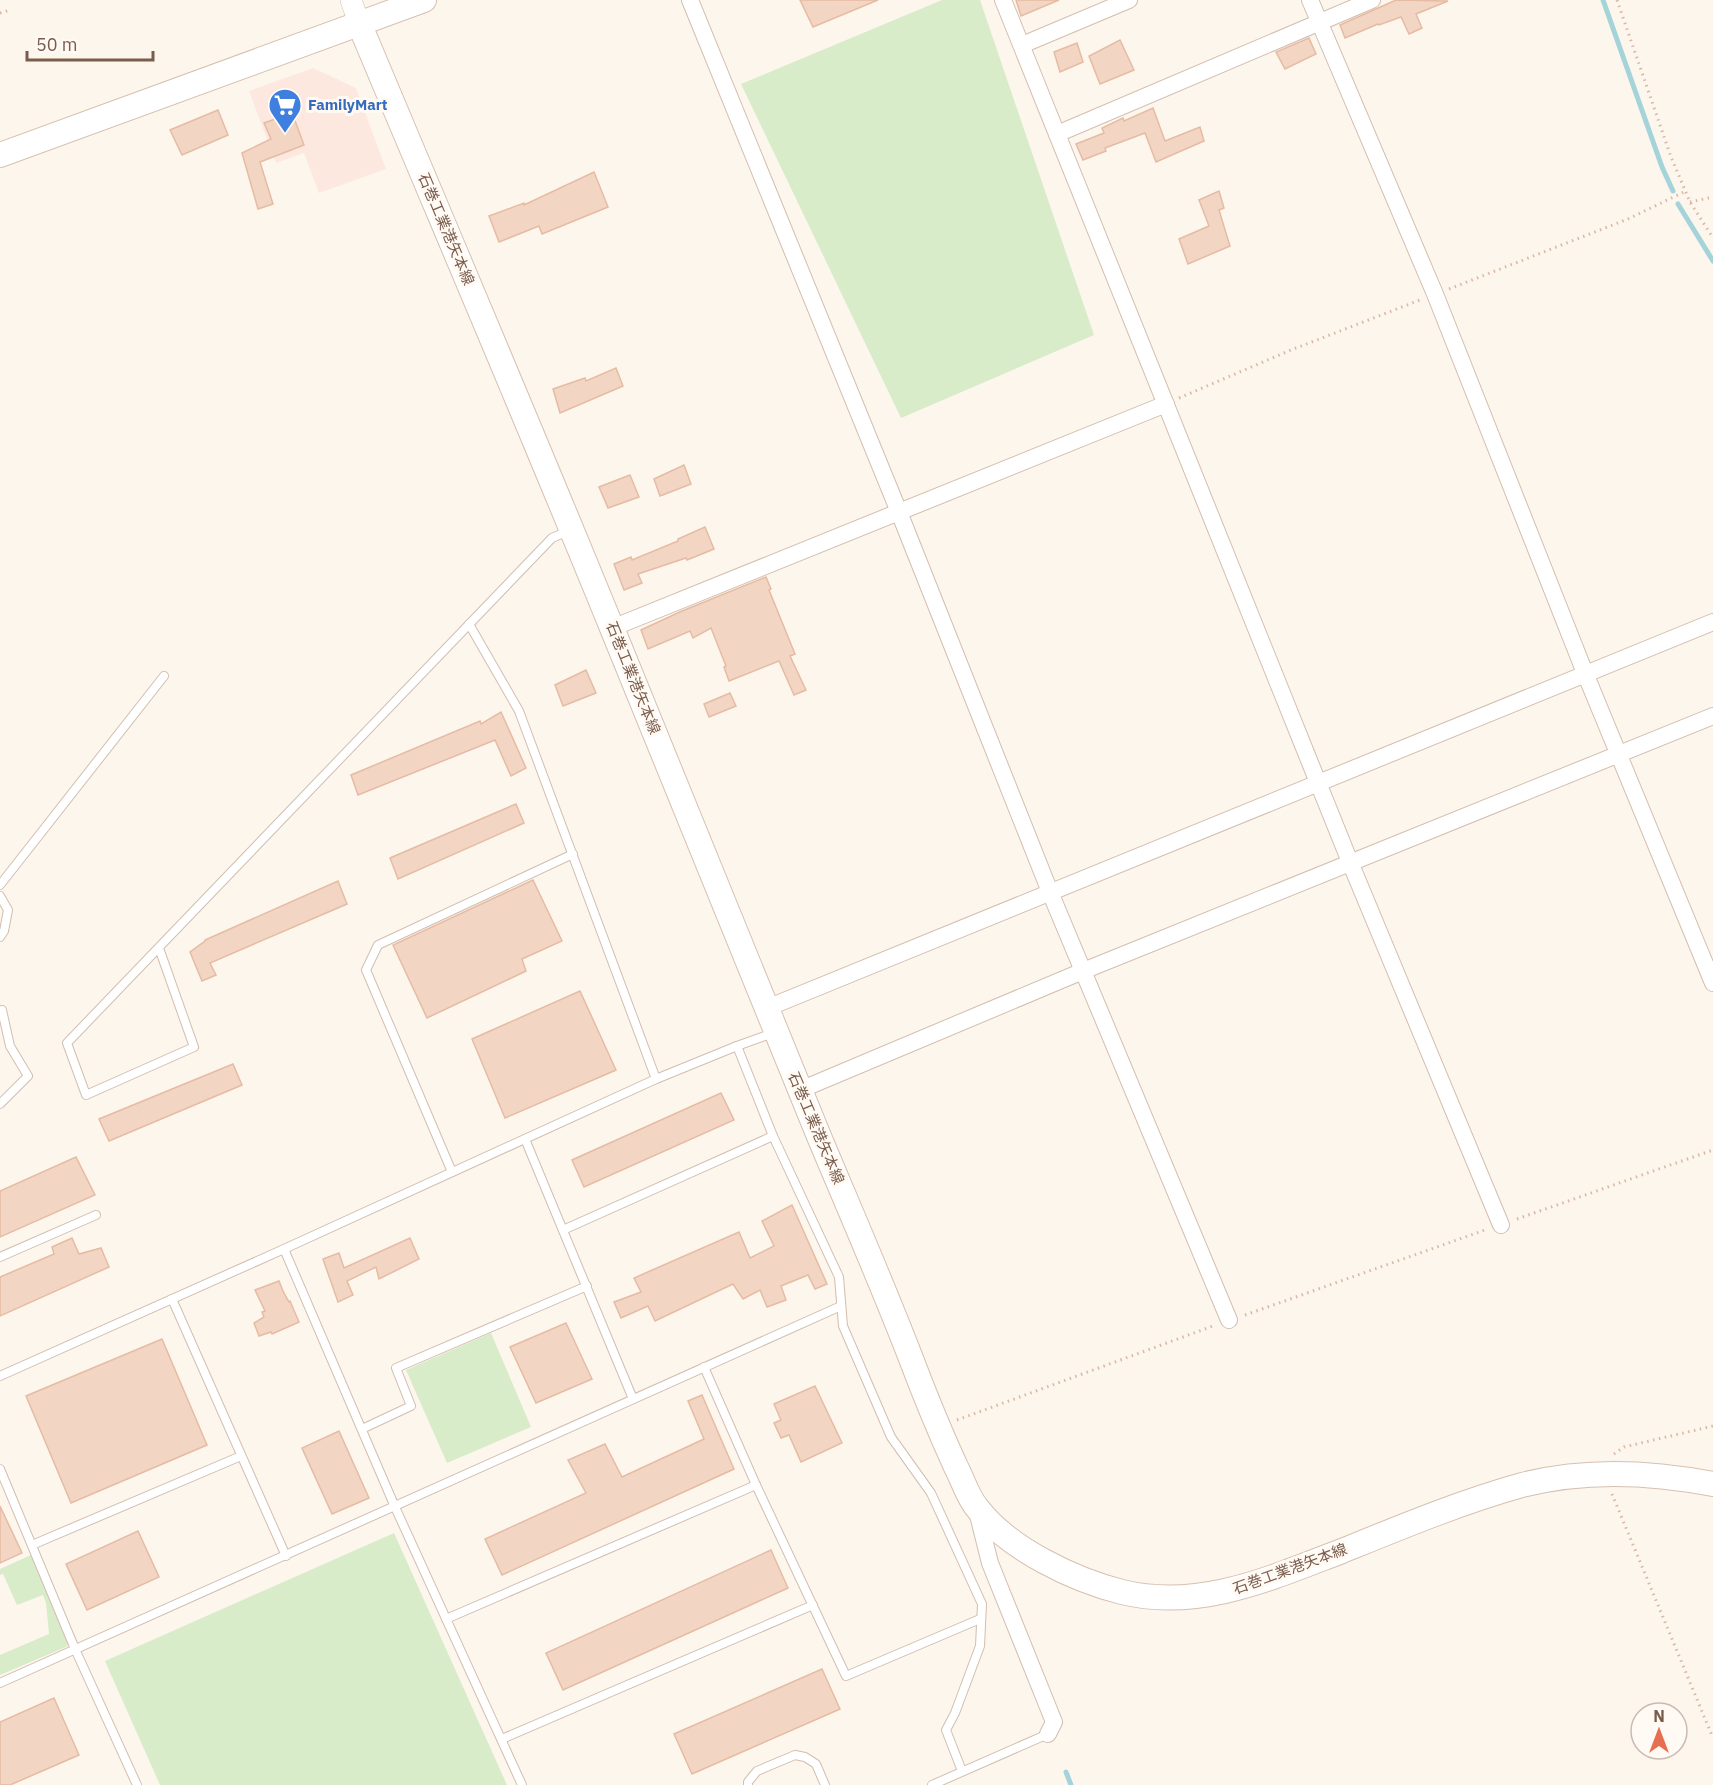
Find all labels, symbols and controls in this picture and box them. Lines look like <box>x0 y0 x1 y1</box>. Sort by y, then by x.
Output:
scale bar <box>27 24 153 62</box>
text: 50 m <box>36 33 78 56</box>
supermarket icon: FamilyMart <box>267 87 303 134</box>
place label: FamilyMart <box>308 95 388 114</box>
street label: 石巻工業港矢本線 <box>414 170 479 288</box>
street label: 石巻工業港矢本線 <box>602 619 665 737</box>
street label: 石巻工業港矢本線 <box>784 1069 849 1187</box>
street label: 石巻工業港矢本線 <box>1230 1539 1349 1598</box>
north arrow <box>1629 1701 1689 1761</box>
text: N <box>1653 1706 1665 1726</box>

